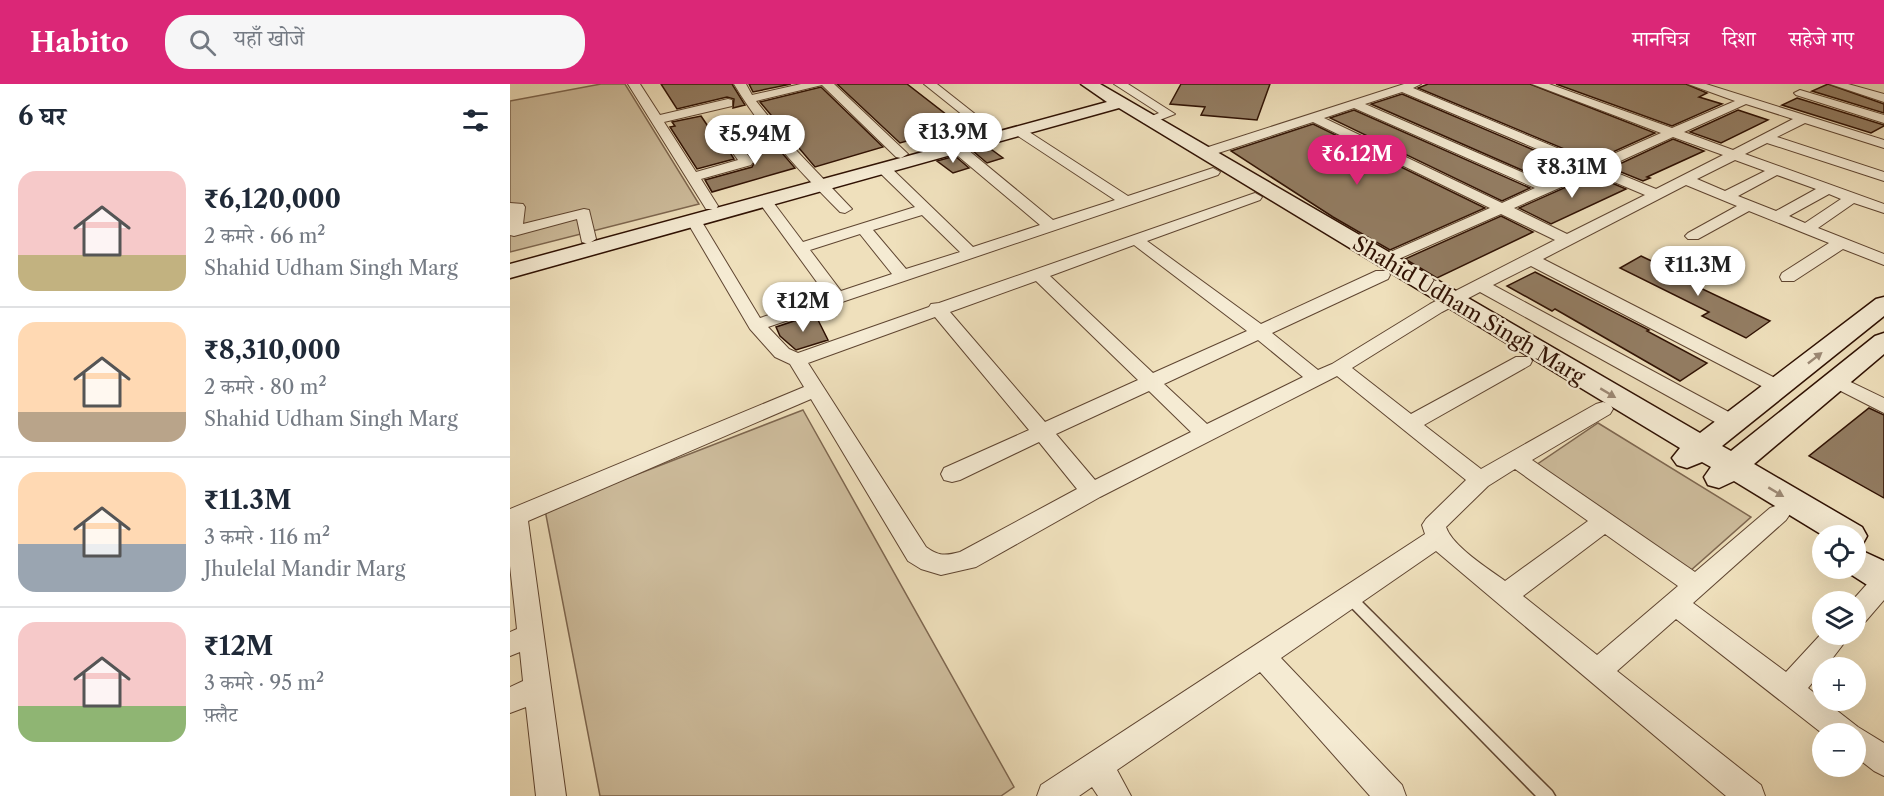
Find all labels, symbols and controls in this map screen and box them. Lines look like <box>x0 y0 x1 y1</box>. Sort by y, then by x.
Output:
search box <box>165 15 585 69</box>
text: Habito <box>30 25 129 59</box>
text: यहाँ खोजें <box>234 25 304 52</box>
icon: search <box>186 26 219 59</box>
text: मानचित्र <box>1632 26 1689 51</box>
text: दिशा <box>1722 26 1756 51</box>
text: सहेजे गए <box>1789 26 1854 51</box>
text: 6 घर <box>18 100 66 132</box>
icon: filters <box>459 104 492 137</box>
pin: ₹13.9M <box>904 113 1002 164</box>
pin: ₹5.94M <box>706 115 804 166</box>
text: ₹13.9M <box>918 120 988 144</box>
text: ₹5.94M <box>719 122 791 146</box>
pin: ₹6.12M <box>1308 135 1406 186</box>
text: ₹6.12M <box>1322 142 1392 166</box>
pin: ₹8.31M <box>1523 148 1621 199</box>
text: ₹8.31M <box>1537 155 1607 179</box>
text: ₹6,120,000 <box>204 183 341 215</box>
icon: home <box>66 195 138 267</box>
text: 2 कमरे · 66 m² <box>204 224 325 248</box>
street label: Shahid Udham Singh Marg <box>1348 231 1590 390</box>
pin: ₹11.3M <box>1649 246 1747 297</box>
text: ₹11.3M <box>1664 253 1732 277</box>
text: Shahid Udham Singh Marg <box>204 256 458 280</box>
pin: ₹12M <box>767 282 839 333</box>
text: ₹12M <box>776 289 830 313</box>
text: ₹8,310,000 <box>204 334 341 366</box>
icon: home <box>66 346 138 418</box>
one-way arrow <box>1807 353 1822 365</box>
text: 2 कमरे · 80 m² <box>204 375 327 399</box>
one-way arrow <box>1600 387 1616 398</box>
text: Shahid Udham Singh Marg <box>204 407 458 431</box>
text: ₹11.3M <box>204 484 292 516</box>
one-way arrow <box>1768 486 1784 497</box>
icon: home <box>66 496 138 568</box>
text: 3 कमरे · 116 m² <box>204 525 330 549</box>
map controls <box>1812 525 1866 777</box>
button: locate <box>1812 525 1866 579</box>
text: Jhulelal Mandir Marg <box>204 557 405 581</box>
button: layers <box>1812 591 1866 645</box>
text: ₹12M <box>204 630 273 662</box>
icon: home <box>66 646 138 718</box>
button: + <box>1812 657 1866 711</box>
text: 3 कमरे · 95 m² <box>204 671 324 695</box>
text: फ़्लैट <box>204 703 237 727</box>
button: − <box>1812 723 1866 777</box>

